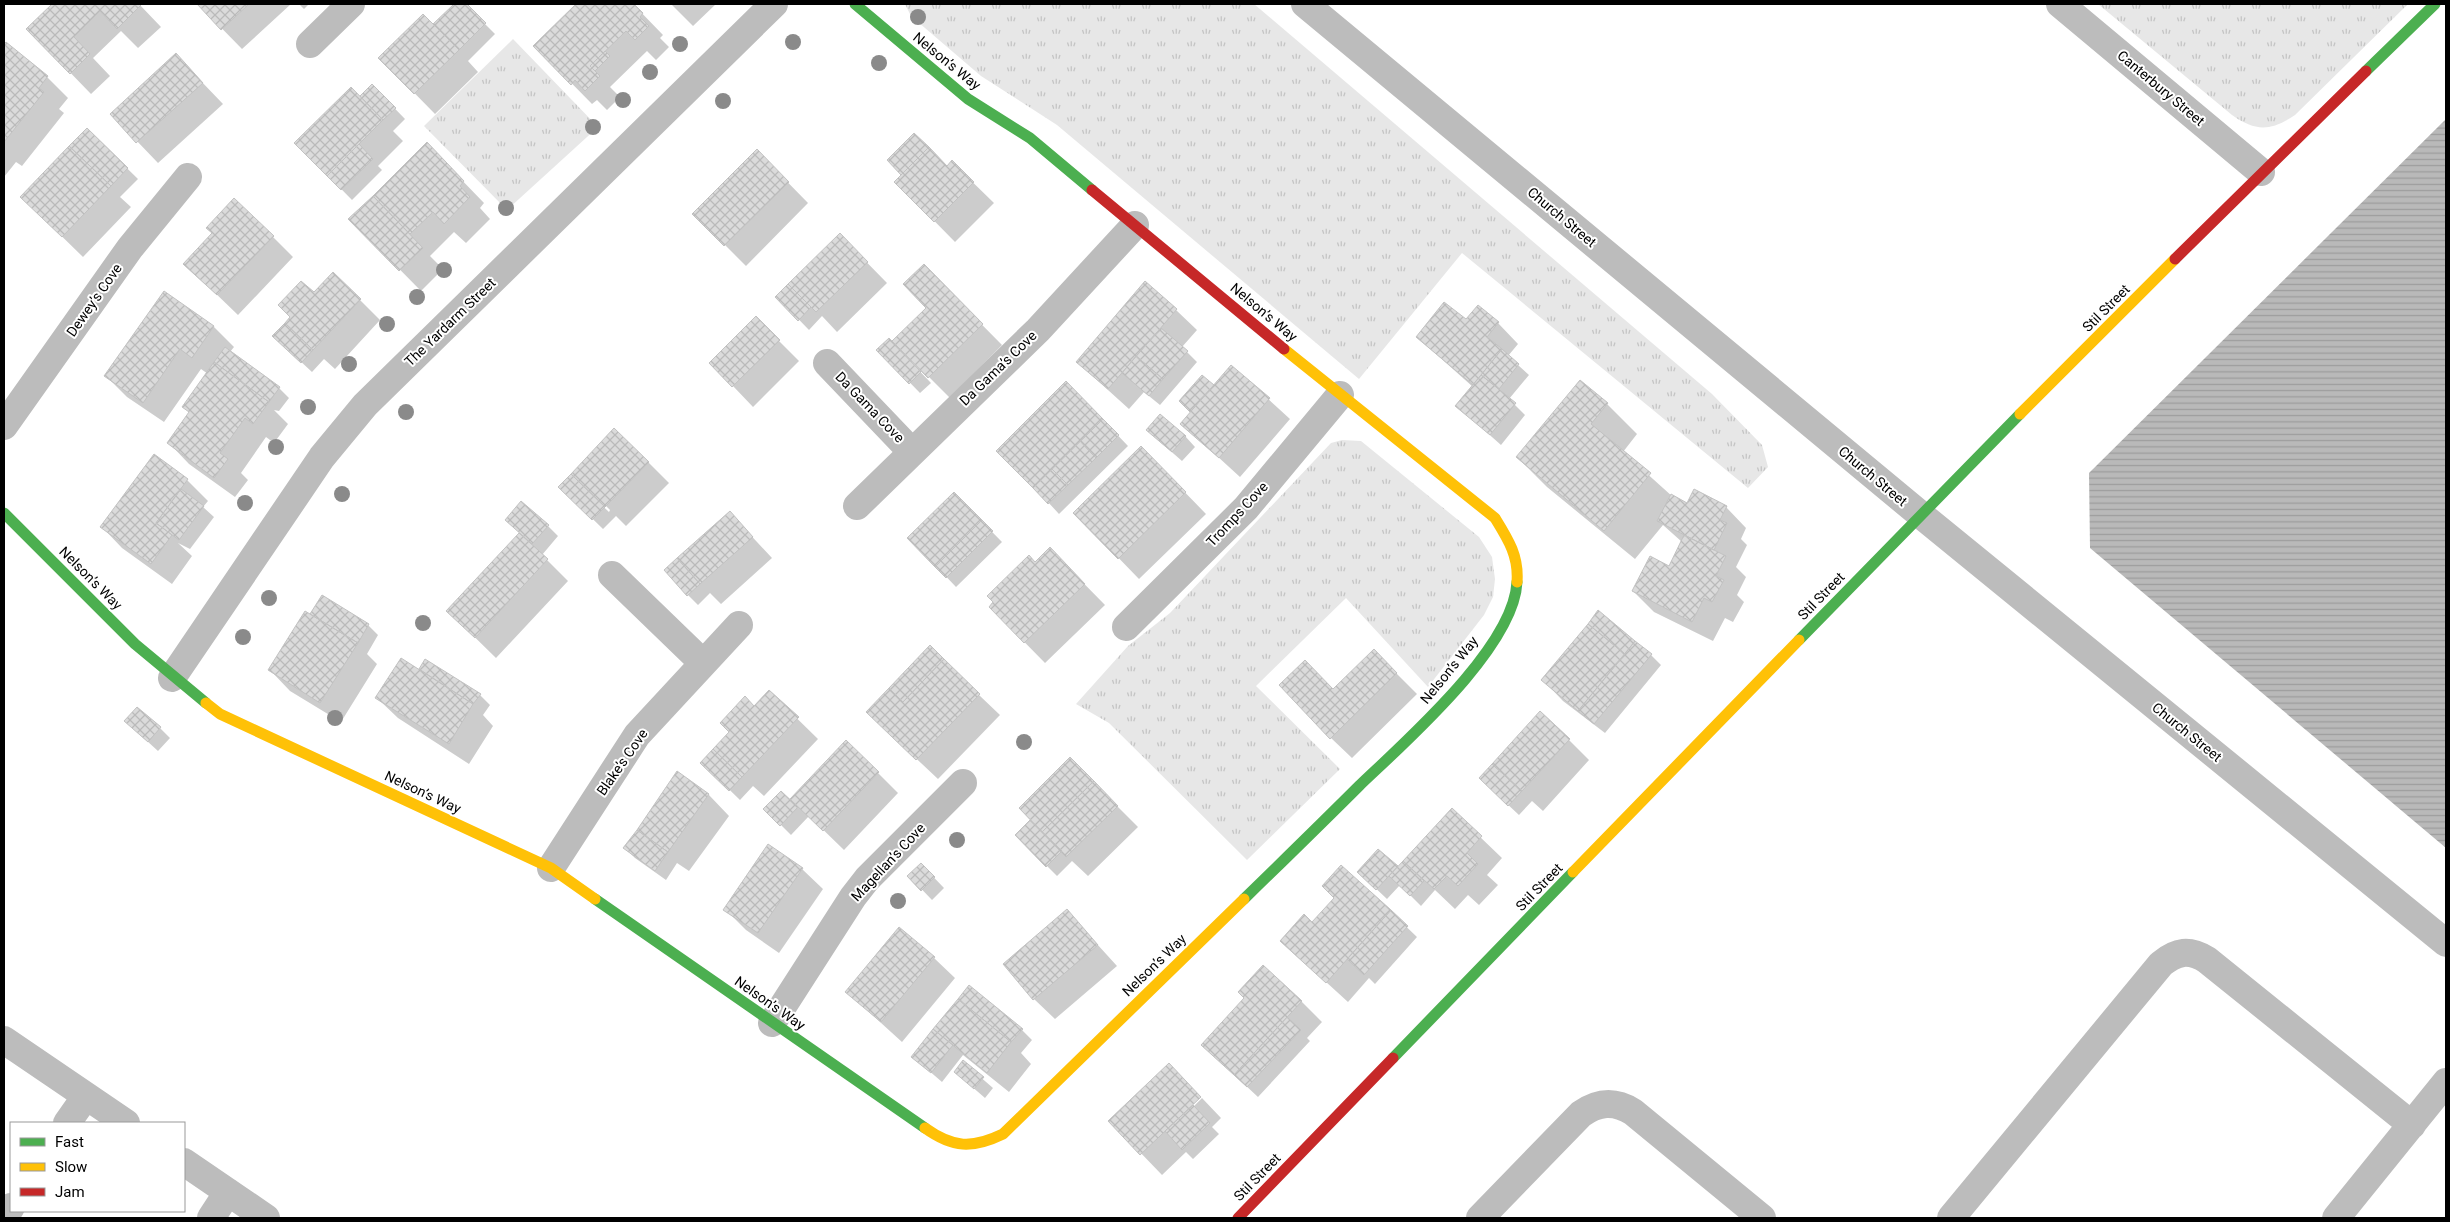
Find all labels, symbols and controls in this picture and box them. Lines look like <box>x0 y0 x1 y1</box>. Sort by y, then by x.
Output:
street label: Nelson’s Way <box>910 29 984 93</box>
street label: Canterbury Street <box>2114 47 2208 129</box>
street label: Church Street <box>1524 184 1600 251</box>
street label: Dewey’s Cove <box>63 261 125 339</box>
street label: The Yardarm Street <box>401 274 499 369</box>
street label: Nelson’s Way <box>1227 279 1301 345</box>
street label: Stil Street <box>2079 281 2133 335</box>
street label: Da Gama’s Cove <box>956 327 1040 409</box>
street label: Da Gama Cove <box>832 368 908 446</box>
street label: Church Street <box>1835 443 1911 510</box>
street label: Tromps Cove <box>1203 478 1271 550</box>
street label: Nelson’s Way <box>56 543 126 613</box>
street label: Stil Street <box>1794 569 1848 623</box>
street label: Nelson’s Way <box>1417 633 1481 707</box>
street label: Church Street <box>2149 699 2225 765</box>
street label: Blake’s Cove <box>593 726 651 798</box>
street label: Nelson’s Way <box>382 767 464 817</box>
street label: Magellan’s Cove <box>848 820 928 904</box>
street label: Stil Street <box>1512 860 1566 914</box>
street label: Nelson’s Way <box>1119 930 1189 999</box>
street label: Nelson’s Way <box>732 973 809 1033</box>
legend <box>10 1122 185 1212</box>
text: Fast <box>55 1133 84 1151</box>
street label: Stil Street <box>1230 1150 1284 1204</box>
text: Slow <box>55 1158 87 1176</box>
text: Jam <box>55 1183 85 1201</box>

